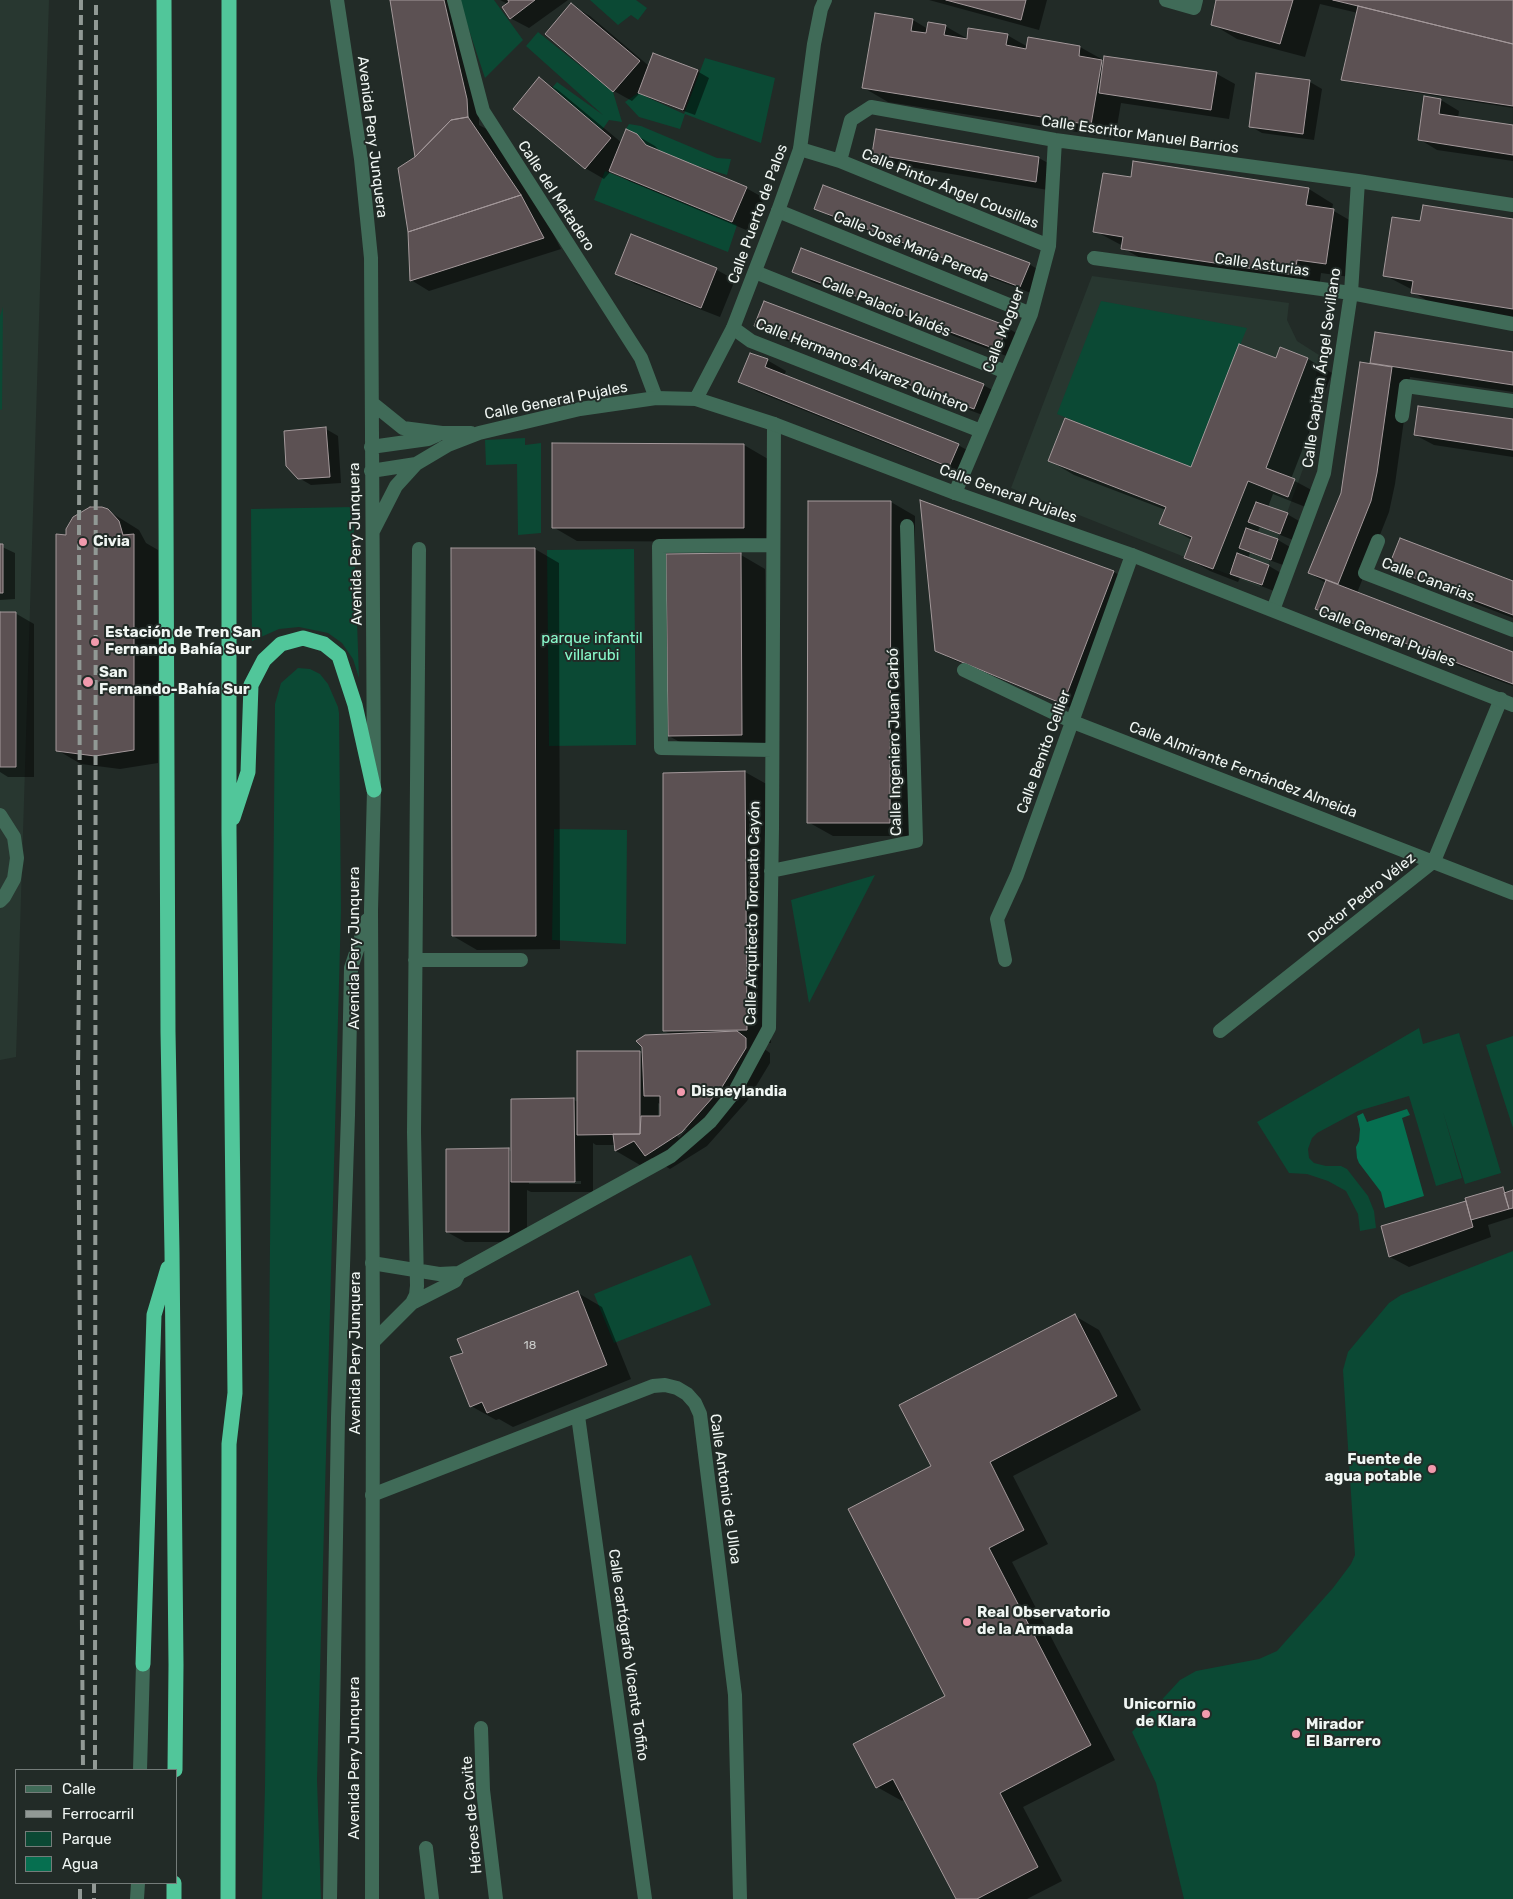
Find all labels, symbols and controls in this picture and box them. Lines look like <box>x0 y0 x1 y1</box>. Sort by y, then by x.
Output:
street label: Avenida Pery Junquera <box>353 55 391 219</box>
street label: Calle Escritor Manuel Barrios <box>1040 112 1240 158</box>
street label: Calle del Matadero <box>514 137 598 255</box>
street label: Calle Puerto de Palos <box>724 142 792 286</box>
street label: Calle Pintor Ángel Cousillas <box>859 145 1041 233</box>
street label: Calle José María Pereda <box>831 208 991 286</box>
street label: Calle Asturias <box>1213 249 1311 281</box>
street label: Calle Capitan Ángel Sevillano <box>1299 267 1345 469</box>
street label: Calle Palacio Valdés <box>819 273 953 341</box>
street label: Calle Moguer <box>979 285 1029 375</box>
street label: Calle Hermanos Álvarez Quintero <box>753 315 971 417</box>
street label: Calle General Pujales <box>483 378 629 424</box>
street label: Calle General Pujales <box>937 461 1079 527</box>
street label: Avenida Pery Junquera <box>346 462 366 626</box>
place label: Civia <box>93 533 130 551</box>
marker: Civia <box>77 536 89 548</box>
street label: Calle Canarias <box>1379 554 1477 606</box>
street label: Calle General Pujales <box>1316 603 1458 671</box>
place label: Estación de Tren San Fernando Bahía Sur <box>105 624 261 659</box>
park label: parque infantil villarubi <box>541 630 643 665</box>
marker: Estación de Tren San Fernando Bahía Sur <box>89 636 101 648</box>
street label: Calle Ingeniero Juan Carbó <box>884 648 906 836</box>
place label: San Fernando-Bahía Sur <box>99 664 250 699</box>
marker: San Fernando-Bahía Sur <box>81 675 95 689</box>
street label: Calle Benito Cellier <box>1013 688 1075 816</box>
street label: Calle Almirante Fernández Almeida <box>1126 718 1360 822</box>
street label: Calle Arquitecto Torcuato Cayón <box>742 801 764 1025</box>
street label: Doctor Pedro Vélez <box>1305 849 1419 947</box>
street label: Avenida Pery Junquera <box>346 867 364 1029</box>
place label: Disneylandia <box>691 1083 787 1101</box>
marker: Disneylandia <box>675 1086 687 1098</box>
street label: Avenida Pery Junquera <box>347 1272 365 1434</box>
house number: 18 <box>524 1339 536 1353</box>
street label: Calle Antonio de Ulloa <box>706 1413 744 1565</box>
place label: Fuente de agua potable <box>1325 1451 1422 1486</box>
marker: Fuente de agua potable <box>1426 1463 1438 1475</box>
street label: Calle cartógrafo Vicente Tofiño <box>604 1548 652 1762</box>
place label: Real Observatorio de la Armada <box>977 1604 1110 1639</box>
marker: Real Observatorio de la Armada <box>961 1616 973 1628</box>
street label: Avenida Pery Junquera <box>346 1677 364 1839</box>
place label: Unicornio de Klara <box>1123 1696 1196 1731</box>
marker: Unicornio de Klara <box>1200 1708 1212 1720</box>
place label: Mirador El Barrero <box>1306 1716 1381 1751</box>
marker: Mirador El Barrero <box>1290 1728 1302 1740</box>
street label: Héroes de Cavite <box>458 1755 486 1875</box>
legend <box>15 1769 178 1884</box>
text: Calle <box>62 1780 96 1798</box>
text: Ferrocarril <box>62 1805 134 1823</box>
text: Parque <box>62 1830 112 1848</box>
text: Agua <box>62 1855 98 1873</box>

